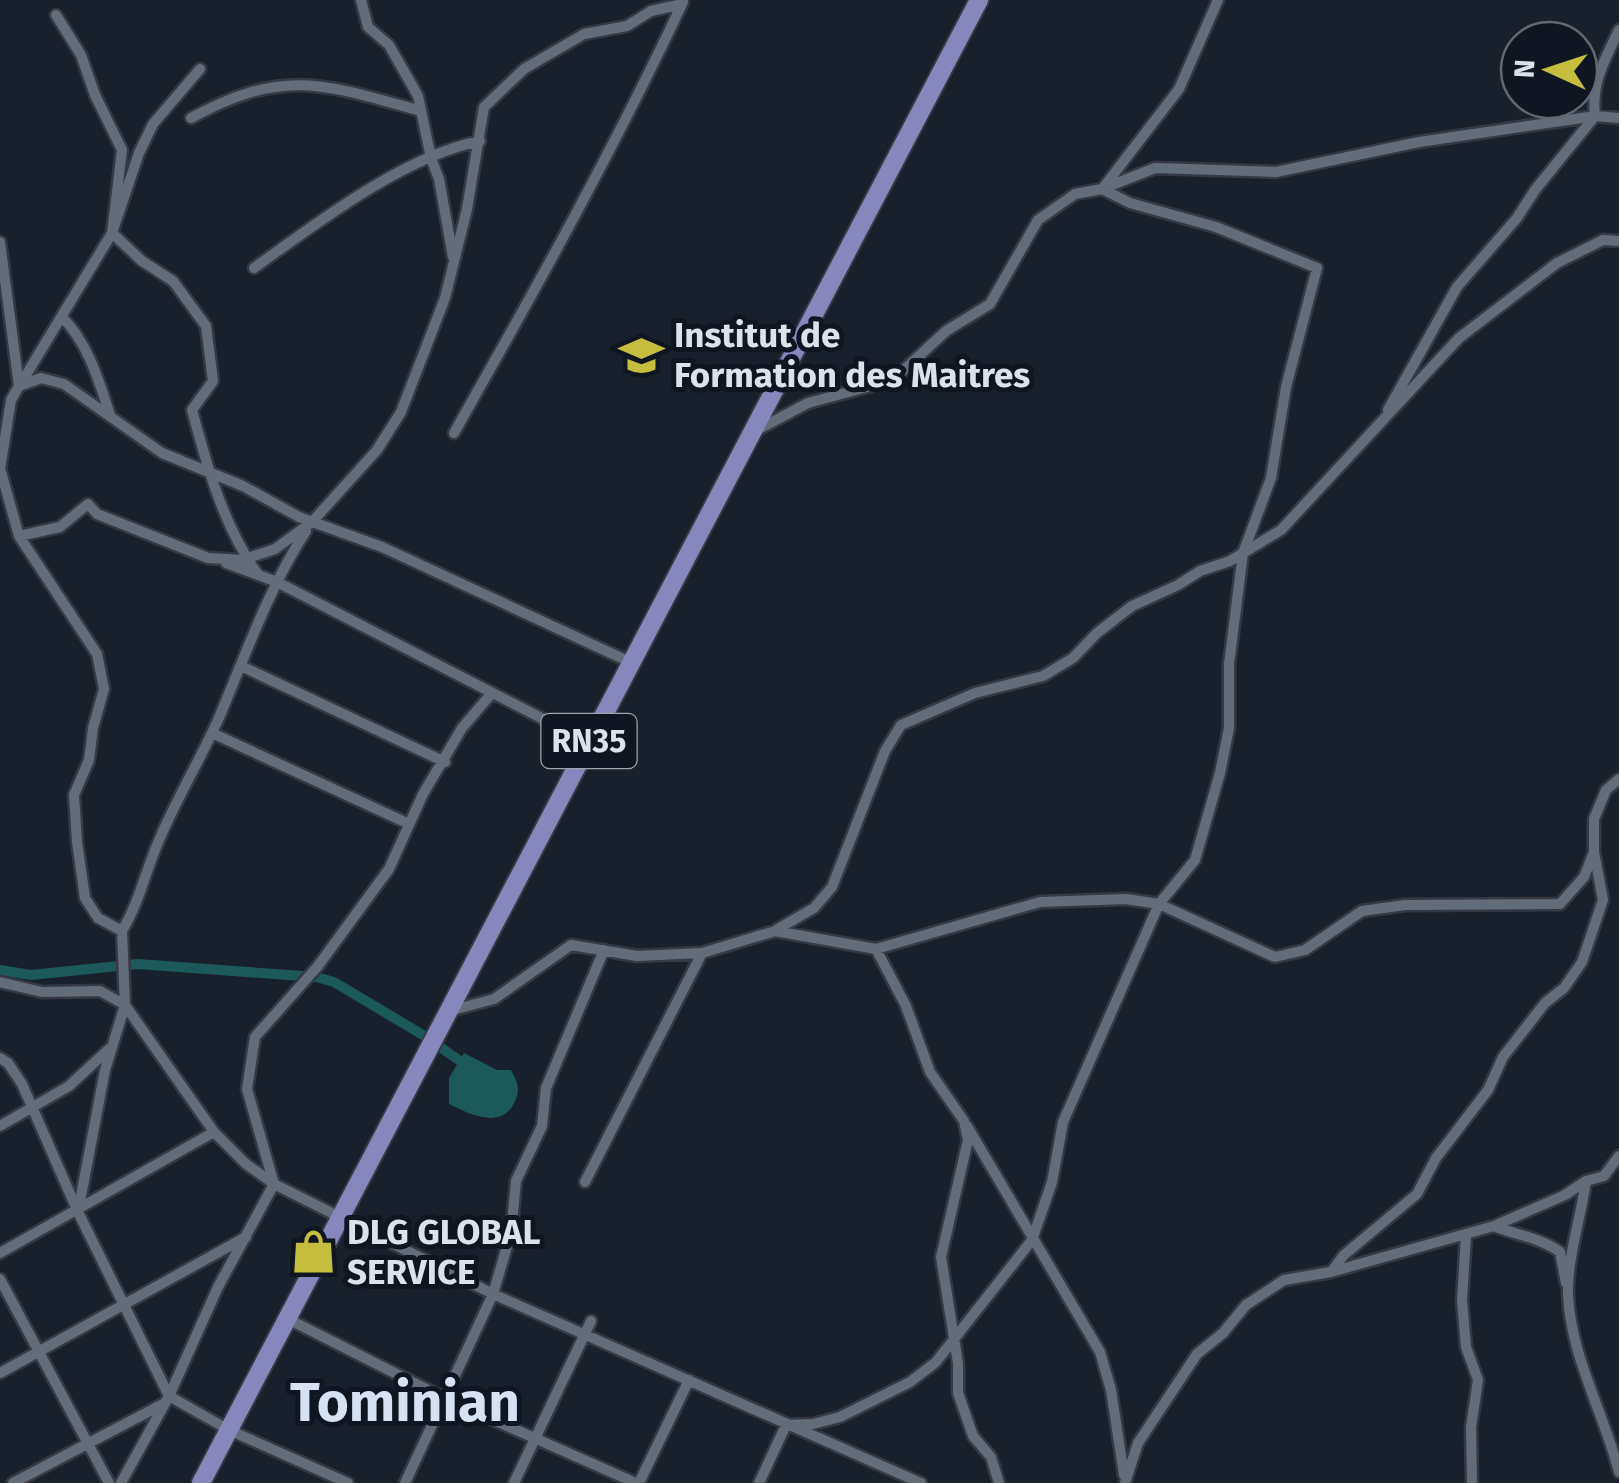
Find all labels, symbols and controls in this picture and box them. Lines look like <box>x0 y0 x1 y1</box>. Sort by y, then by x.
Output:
north arrow <box>1499 20 1599 120</box>
text: N <box>1508 59 1541 79</box>
place label: Institut de Formation des Maitres <box>674 314 1030 396</box>
school or university icon: Institut de Formation des Maitres <box>617 331 665 379</box>
road number: RN35 <box>542 714 636 768</box>
place label: DLG GLOBAL SERVICE <box>347 1211 540 1293</box>
shop icon: DLG GLOBAL SERVICE <box>290 1228 338 1276</box>
district label: Tominian <box>290 1370 520 1436</box>

